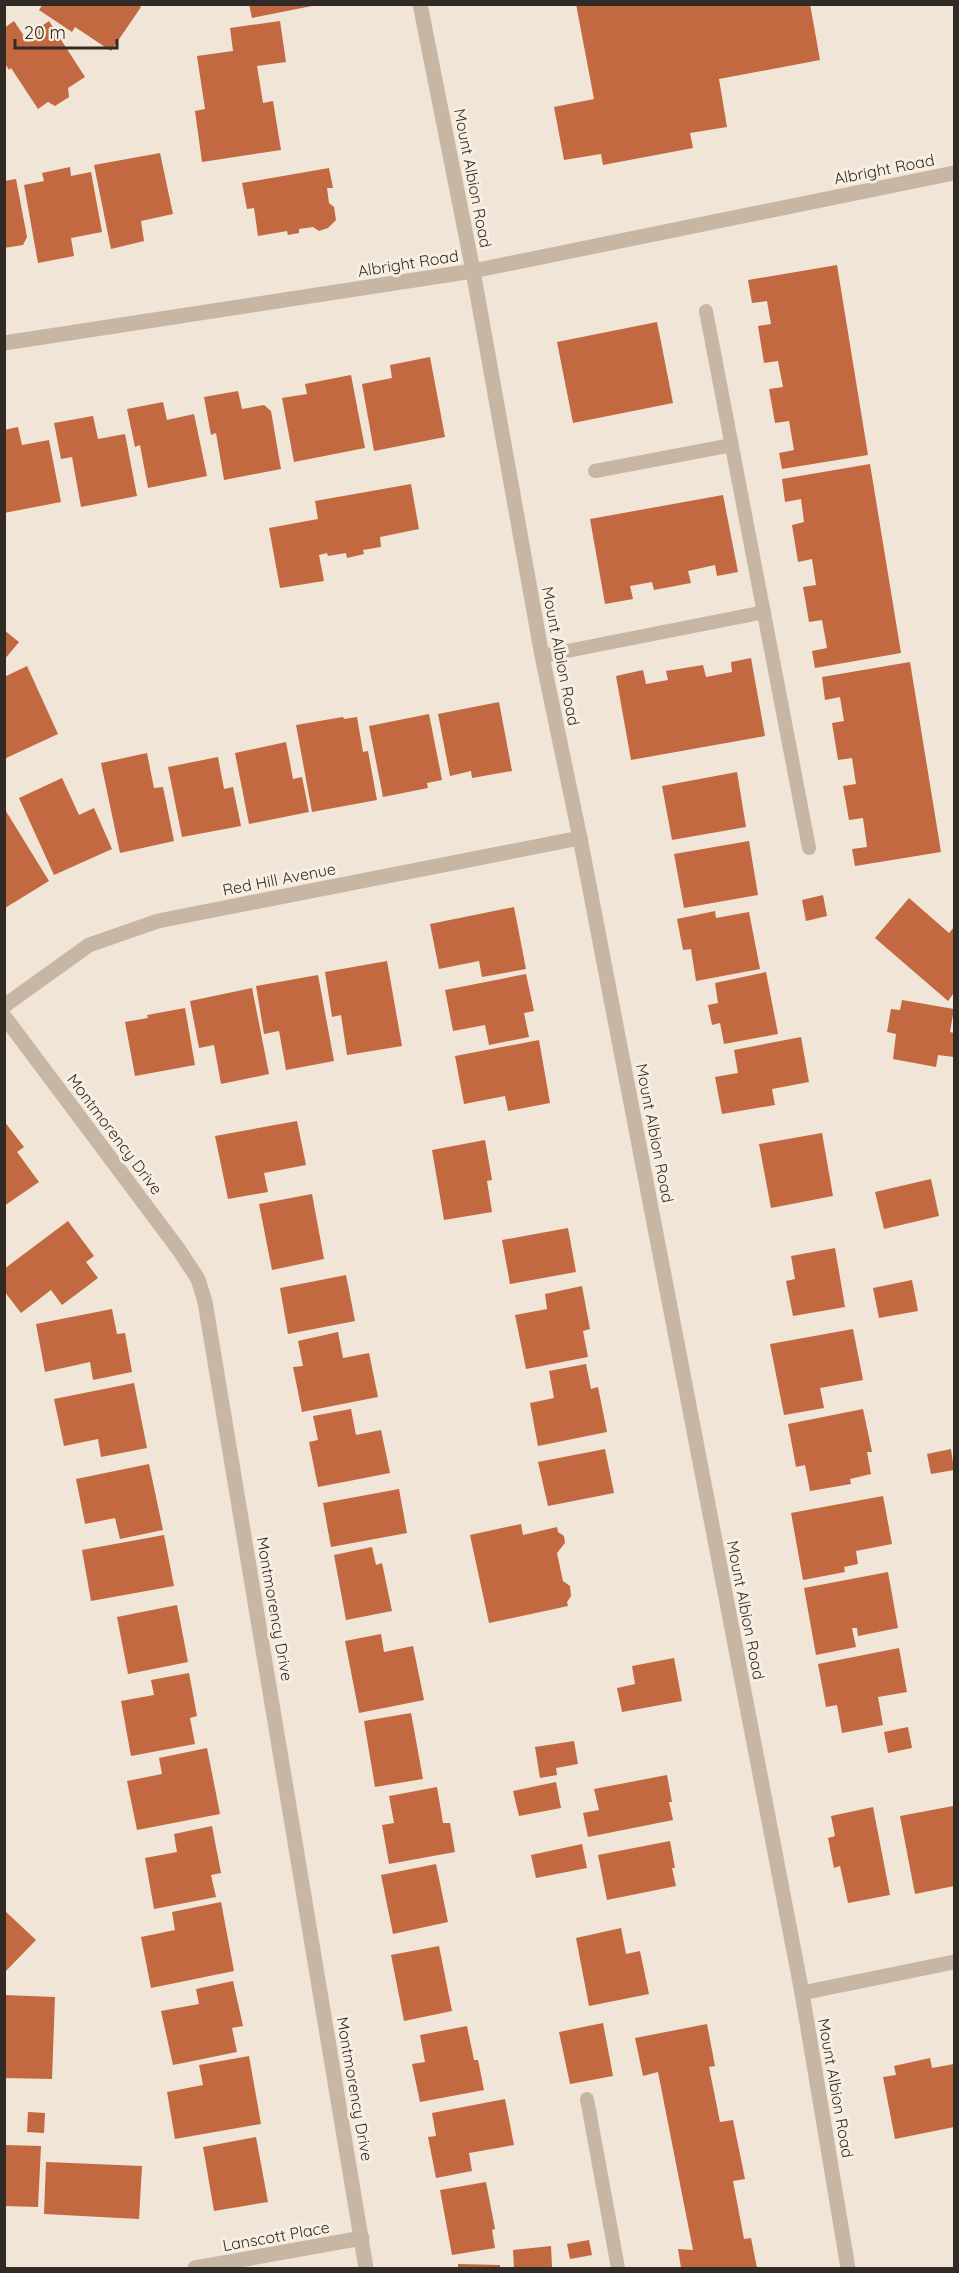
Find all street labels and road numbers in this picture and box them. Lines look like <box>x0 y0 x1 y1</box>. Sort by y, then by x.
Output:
street label: Mount Albion Road <box>450 107 496 249</box>
street label: Albright Road <box>832 149 936 189</box>
street label: Albright Road <box>356 245 460 281</box>
street label: Mount Albion Road <box>538 585 584 727</box>
street label: Red Hill Avenue <box>221 858 337 900</box>
street label: Mount Albion Road <box>632 1062 678 1204</box>
street label: Montmorency Drive <box>63 1070 167 1198</box>
street label: Montmorency Drive <box>252 1535 298 1683</box>
street label: Mount Albion Road <box>723 1539 769 1681</box>
street label: Montmorency Drive <box>332 2015 378 2163</box>
street label: Mount Albion Road <box>814 2017 858 2159</box>
street label: Lanscott Place <box>221 2217 331 2255</box>

